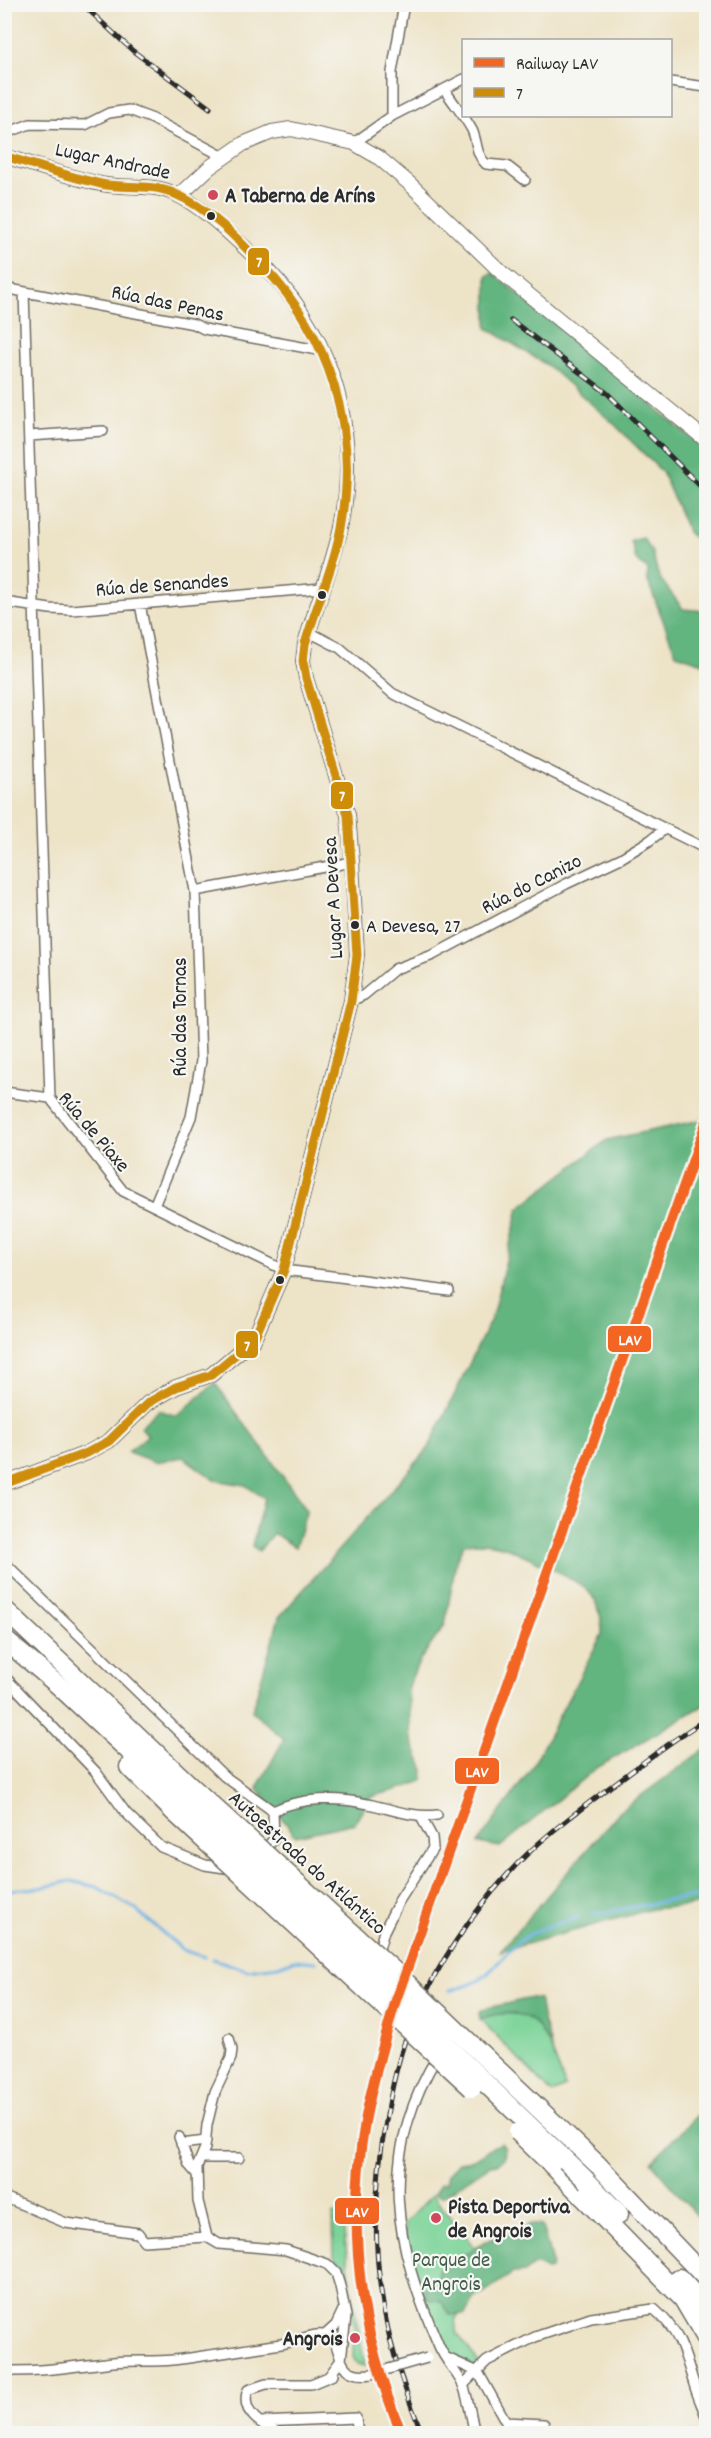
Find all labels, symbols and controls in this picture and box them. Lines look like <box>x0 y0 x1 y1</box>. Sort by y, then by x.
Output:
legend <box>462 39 672 117</box>
text: Railway LAV <box>516 53 598 78</box>
text: 7 <box>516 83 523 108</box>
street label: Lugar Andrade <box>52 136 173 190</box>
place label: A Taberna de Aríns <box>225 183 376 213</box>
marker: A Taberna de Aríns <box>206 188 220 202</box>
unlabelled marker <box>205 210 217 222</box>
line badge: 7 <box>247 247 270 276</box>
text: 7 <box>256 252 262 275</box>
street label: Rúa das Penas <box>108 278 226 332</box>
street label: Rúa de Senandes <box>95 567 230 607</box>
unlabelled marker <box>316 589 328 601</box>
line badge: 7 <box>330 781 354 810</box>
text: 7 <box>339 786 345 809</box>
street label: Lugar A Devesa <box>317 835 353 960</box>
street label: Rúa do Canizo <box>477 848 588 924</box>
place label: A Devesa, 27 <box>366 914 460 942</box>
marker: A Devesa, 27 <box>349 919 361 931</box>
street label: Rúa das Tornas <box>167 957 197 1077</box>
street label: Rúa de Piaxe <box>50 1086 136 1180</box>
unlabelled marker <box>274 1274 286 1286</box>
line badge: LAV <box>607 1325 652 1353</box>
line badge: 7 <box>235 1330 259 1359</box>
text: LAV <box>619 1330 642 1353</box>
text: 7 <box>244 1336 250 1359</box>
line badge: LAV <box>454 1757 500 1785</box>
text: LAV <box>466 1762 489 1785</box>
street label: Autoestrada do Atlántico <box>220 1785 392 1943</box>
place label: Pista Deportiva de Angrois <box>448 2194 571 2248</box>
line badge: LAV <box>334 2197 380 2225</box>
text: LAV <box>346 2202 369 2225</box>
marker: Pista Deportiva de Angrois <box>429 2211 443 2225</box>
park label: Parque de Angrois <box>412 2247 490 2301</box>
place label: Angrois <box>283 2326 343 2356</box>
marker: Angrois <box>348 2331 362 2345</box>

